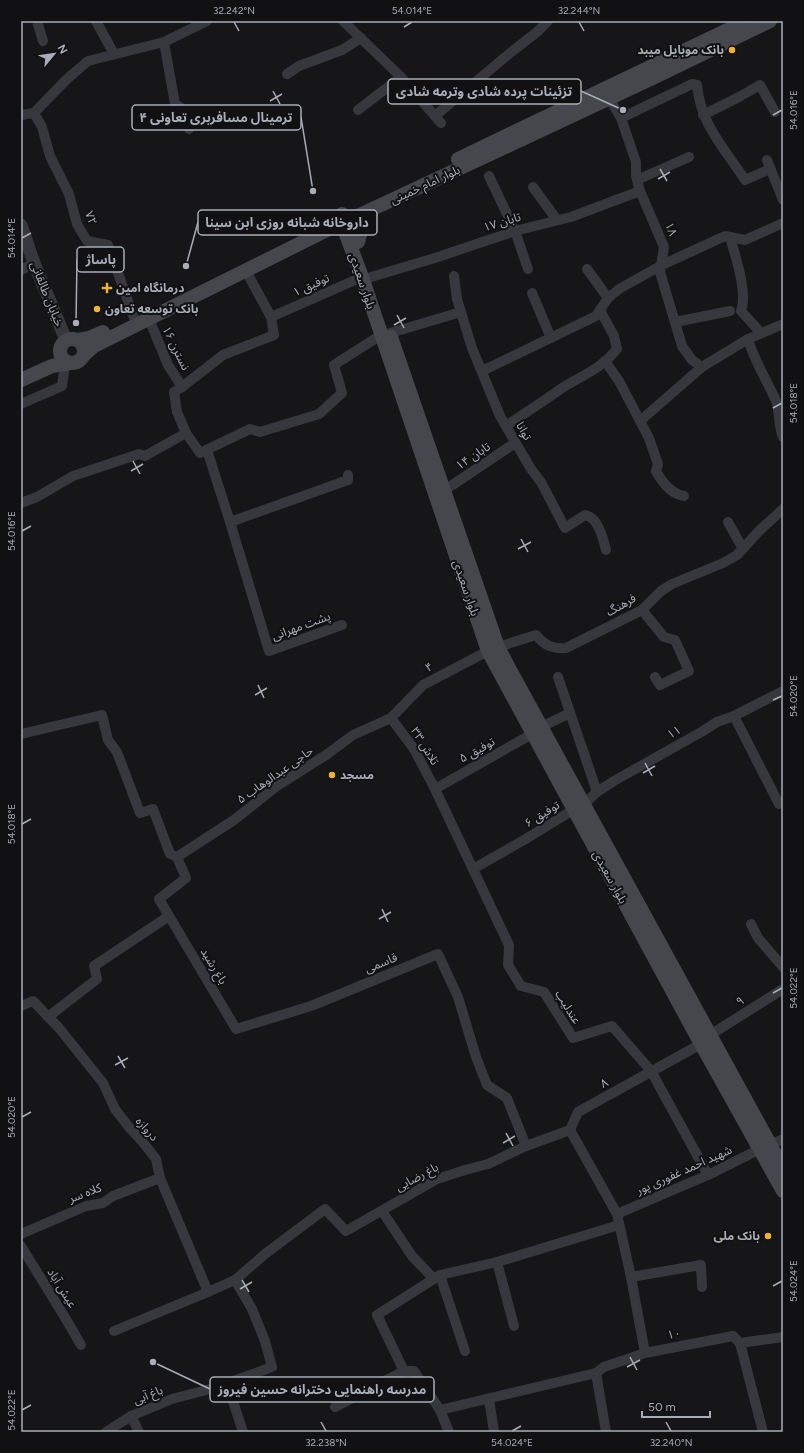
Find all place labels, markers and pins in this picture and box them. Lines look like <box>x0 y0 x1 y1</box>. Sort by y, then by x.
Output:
place label: بانک موبایل میبد <box>637 43 724 57</box>
marker: بانک موبایل میبد <box>727 45 737 55</box>
callout: تزئینات پرده شادی وترمه شادی <box>388 79 581 104</box>
callout: ترمینال مسافربری تعاونی ۴ <box>132 105 301 130</box>
callout: داروخانه شبانه روزی ابن سینا <box>198 210 377 235</box>
callout: پاساژ <box>77 247 124 272</box>
place label: درمانگاه امین <box>116 281 185 295</box>
marker: درمانگاه امین <box>101 282 113 294</box>
place label: بانک توسعه تعاون <box>105 302 199 316</box>
marker: بانک توسعه تعاون <box>92 304 102 314</box>
place label: مسجد <box>340 768 374 782</box>
marker: مسجد <box>327 770 337 780</box>
place label: بانک ملی <box>714 1229 760 1243</box>
marker: بانک ملی <box>763 1231 773 1241</box>
callout: مدرسه راهنمایی دخترانه حسین فیروز <box>210 1377 434 1402</box>

